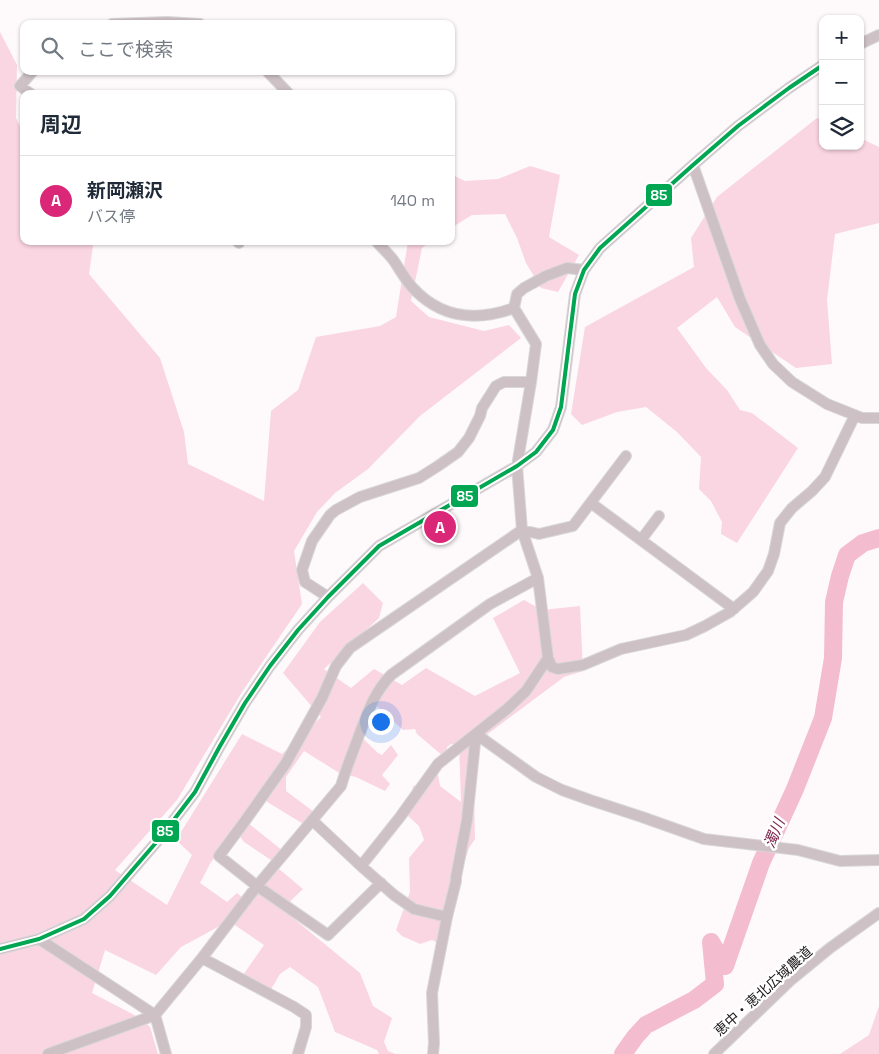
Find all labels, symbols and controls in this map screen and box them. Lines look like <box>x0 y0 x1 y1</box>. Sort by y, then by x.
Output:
map controls <box>819 15 864 150</box>
button: + <box>819 15 864 60</box>
search box <box>20 20 455 75</box>
icon: search <box>38 34 66 62</box>
text: ここで検索 <box>78 37 173 62</box>
button: − <box>819 60 864 105</box>
button: layers <box>819 105 864 150</box>
text: 周辺 <box>40 111 82 138</box>
text: 新岡瀬沢 <box>87 178 163 203</box>
line badge: 85 <box>645 183 673 207</box>
text: 85 <box>651 186 667 204</box>
text: A <box>51 190 61 211</box>
text: 140 m <box>390 190 435 211</box>
text: バス停 <box>87 206 135 227</box>
line badge: 85 <box>450 484 479 508</box>
text: 85 <box>457 487 473 505</box>
pin: A <box>424 508 456 546</box>
your location <box>368 709 394 735</box>
water label: 濁川 <box>759 814 789 851</box>
line badge: 85 <box>151 819 180 843</box>
text: 85 <box>157 822 173 840</box>
street label: 恵中・恵北広域農道 <box>710 942 816 1040</box>

